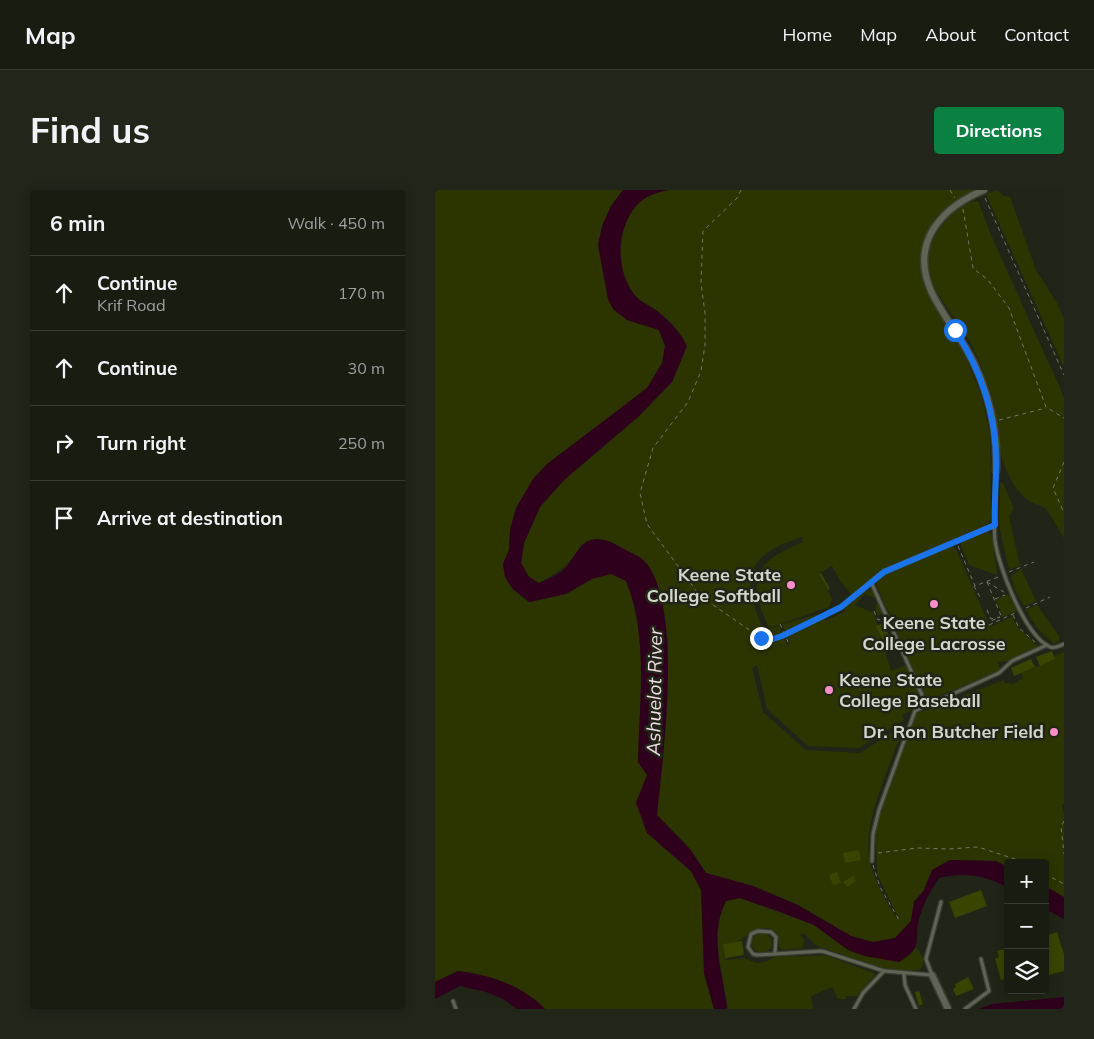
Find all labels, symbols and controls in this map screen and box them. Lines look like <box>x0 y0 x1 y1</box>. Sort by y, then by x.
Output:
text: Map <box>25 20 76 50</box>
text: Home <box>782 23 832 46</box>
text: Map <box>860 23 897 46</box>
text: About <box>925 23 976 46</box>
text: Contact <box>1004 23 1069 46</box>
button: Directions <box>934 107 1064 154</box>
text: Find us <box>30 108 150 152</box>
text: 6 min <box>50 210 105 236</box>
text: Walk · 450 m <box>287 213 385 233</box>
text: Continue <box>97 271 177 295</box>
icon: ahead <box>50 279 78 307</box>
text: 170 m <box>338 283 385 303</box>
text: Krif Road <box>97 295 166 315</box>
route start <box>944 319 967 342</box>
icon: ahead <box>50 354 78 382</box>
text: Continue <box>97 356 177 380</box>
text: 30 m <box>348 358 385 378</box>
icon: right <box>50 429 78 457</box>
text: Turn right <box>97 431 186 455</box>
text: 250 m <box>338 433 385 453</box>
icon: arrive <box>50 504 78 532</box>
text: Arrive at destination <box>97 506 283 530</box>
place label: Keene State College Softball <box>647 563 781 607</box>
marker: Keene State College Softball <box>785 579 797 591</box>
marker: Keene State College Lacrosse <box>928 598 940 610</box>
place label: Keene State College Lacrosse <box>862 611 1006 655</box>
water label: Ashuelot River <box>641 627 667 757</box>
route end <box>750 627 773 650</box>
place label: Keene State College Baseball <box>839 668 981 712</box>
marker: Keene State College Baseball <box>823 684 835 696</box>
place label: Dr. Ron Butcher Field <box>863 720 1044 743</box>
marker: Dr. Ron Butcher Field <box>1048 726 1060 738</box>
map controls <box>1004 859 1049 994</box>
button: + <box>1004 859 1049 904</box>
button: − <box>1004 904 1049 949</box>
button: layers <box>1004 949 1049 994</box>

